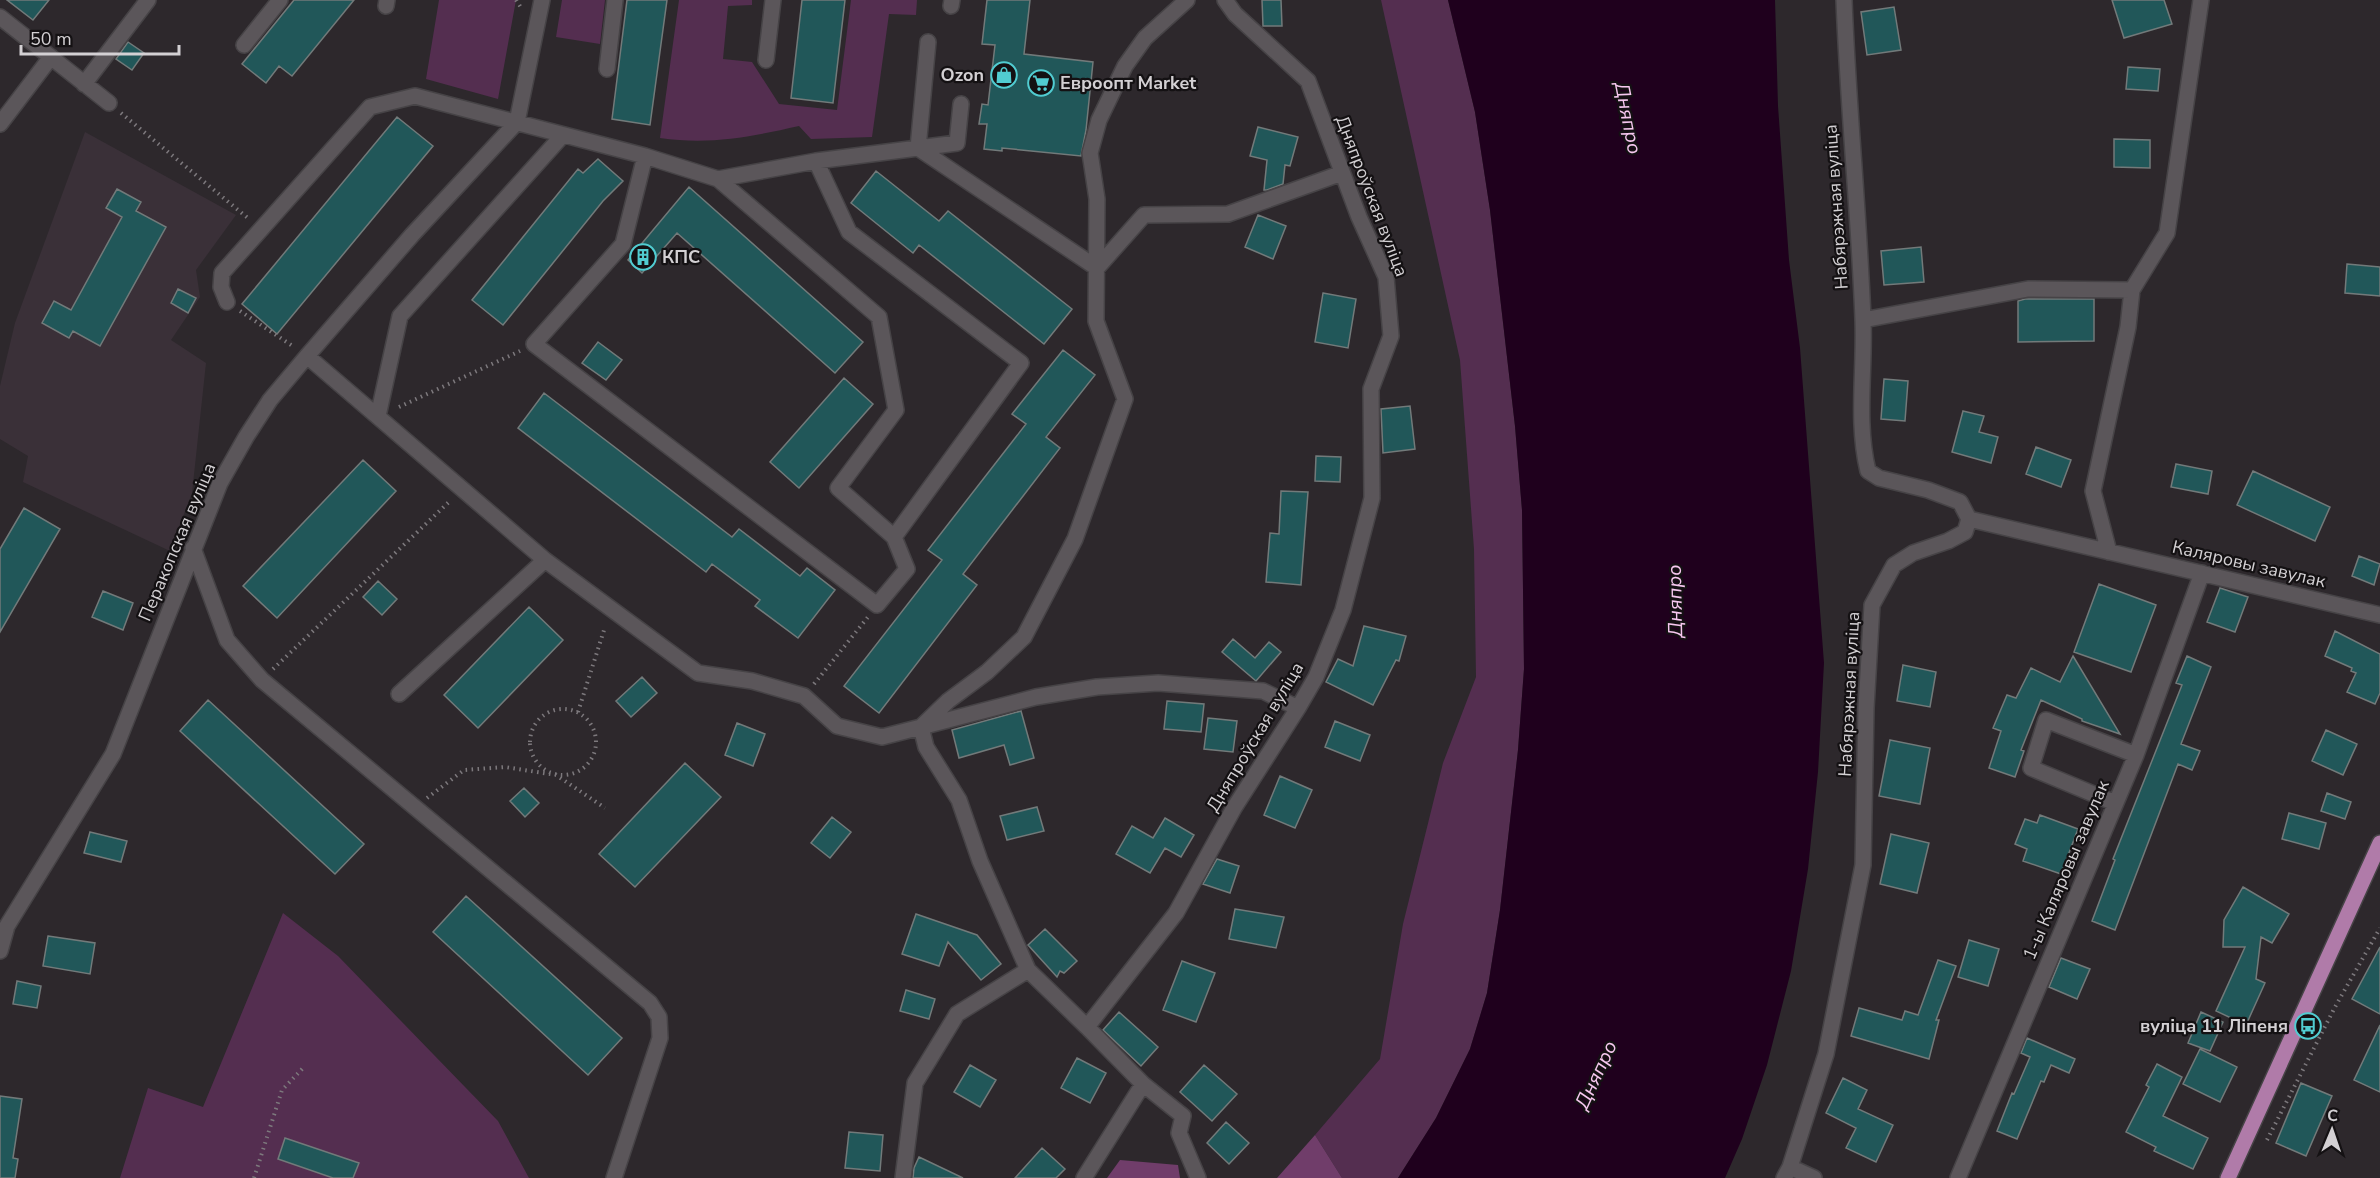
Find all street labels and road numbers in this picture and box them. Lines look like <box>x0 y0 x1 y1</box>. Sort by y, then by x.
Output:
street label: Дняпроўская вуліца <box>1330 112 1414 280</box>
street label: Набярэжная вуліца <box>1818 124 1854 290</box>
street label: Перакопская вуліца <box>133 459 221 625</box>
street label: Каляровы завулак <box>2170 535 2329 593</box>
street label: Набярэжная вуліца <box>1833 611 1865 777</box>
street label: Дняпроўская вуліца <box>1201 658 1309 816</box>
street label: 1-ы Каляровы завулак <box>2017 776 2115 963</box>

